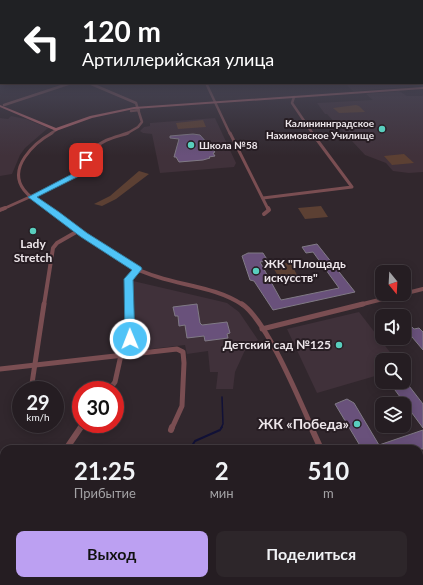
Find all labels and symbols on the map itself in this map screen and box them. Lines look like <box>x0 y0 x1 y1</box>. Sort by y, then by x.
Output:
place label: Калининнградское Нахимовское Училище <box>266 117 375 141</box>
marker: Калининнградское Нахимовское Училище <box>377 124 387 134</box>
place label: Школа №58 <box>199 139 258 151</box>
marker: Школа №58 <box>186 140 196 150</box>
pin <box>69 143 103 177</box>
marker: Lady Stretch <box>28 226 38 236</box>
place label: Lady Stretch <box>14 236 52 265</box>
place label: ЖК "Площадь искусств" <box>264 256 346 285</box>
north arrow <box>375 265 411 301</box>
marker: ЖК "Площадь искусств" <box>251 266 261 276</box>
position arrow <box>109 318 151 360</box>
place label: Детский сад №125 <box>223 337 331 352</box>
marker: Детский сад №125 <box>334 340 344 350</box>
speed limit sign: 30 <box>72 381 124 433</box>
place label: ЖК «Победа» <box>258 415 349 432</box>
marker: ЖК «Победа» <box>352 419 362 429</box>

